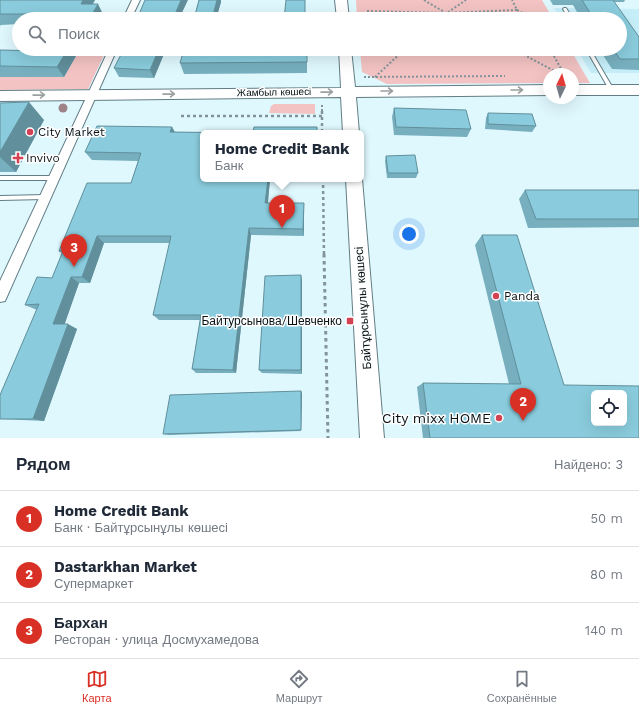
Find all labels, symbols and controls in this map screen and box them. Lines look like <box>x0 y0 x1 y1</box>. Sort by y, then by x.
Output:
search box <box>12 12 627 56</box>
icon: search <box>26 23 48 45</box>
text: Поиск <box>58 25 100 43</box>
north arrow <box>543 68 579 104</box>
street label: Жамбыл көшесі <box>237 86 311 98</box>
one-way arrow <box>510 86 523 94</box>
one-way arrow <box>380 87 393 95</box>
one-way arrow <box>320 88 333 96</box>
one-way arrow <box>162 90 175 97</box>
one-way arrow <box>32 91 45 99</box>
place label: City Market <box>38 125 105 139</box>
marker: City Market <box>25 127 35 137</box>
popup <box>200 130 364 182</box>
text: Home Credit Bank <box>215 140 349 158</box>
place label: Invivo <box>26 151 60 165</box>
marker: Invivo <box>13 153 23 163</box>
text: Банк <box>215 158 243 173</box>
pin: 1 <box>269 195 295 228</box>
your location <box>399 224 419 244</box>
pin: 3 <box>61 234 87 267</box>
street label: Байтұрсынұлы көшесі <box>352 246 374 370</box>
place label: Panda <box>504 289 540 303</box>
marker: Panda <box>491 291 501 301</box>
place label: Байтурсынова/Шевченко <box>201 314 342 328</box>
marker: Байтурсынова/Шевченко <box>345 316 355 326</box>
pin: 2 <box>510 388 536 421</box>
map controls <box>591 390 627 426</box>
button: locate <box>591 390 627 426</box>
place label: City mixx HOME <box>382 410 491 426</box>
marker: City mixx HOME <box>494 413 504 423</box>
text: Рядом <box>16 454 71 474</box>
text: Найдено: 3 <box>554 457 623 472</box>
text: Home Credit Bank <box>54 502 189 520</box>
text: 1 <box>26 511 32 526</box>
text: 50 m <box>591 511 623 526</box>
text: Банк · Байтұрсынұлы көшесі <box>54 520 228 535</box>
text: Dastarkhan Market <box>54 558 197 576</box>
text: 2 <box>25 567 33 582</box>
text: 80 m <box>590 567 623 582</box>
text: Супермаркет <box>54 576 133 591</box>
text: Бархан <box>54 614 108 632</box>
text: 3 <box>25 623 33 638</box>
text: 140 m <box>585 623 623 638</box>
text: Ресторан · улица Досмухамедова <box>54 632 259 647</box>
tab: Карта <box>82 668 112 705</box>
tab: Маршрут <box>276 668 323 705</box>
tab: Сохранённые <box>487 668 557 705</box>

